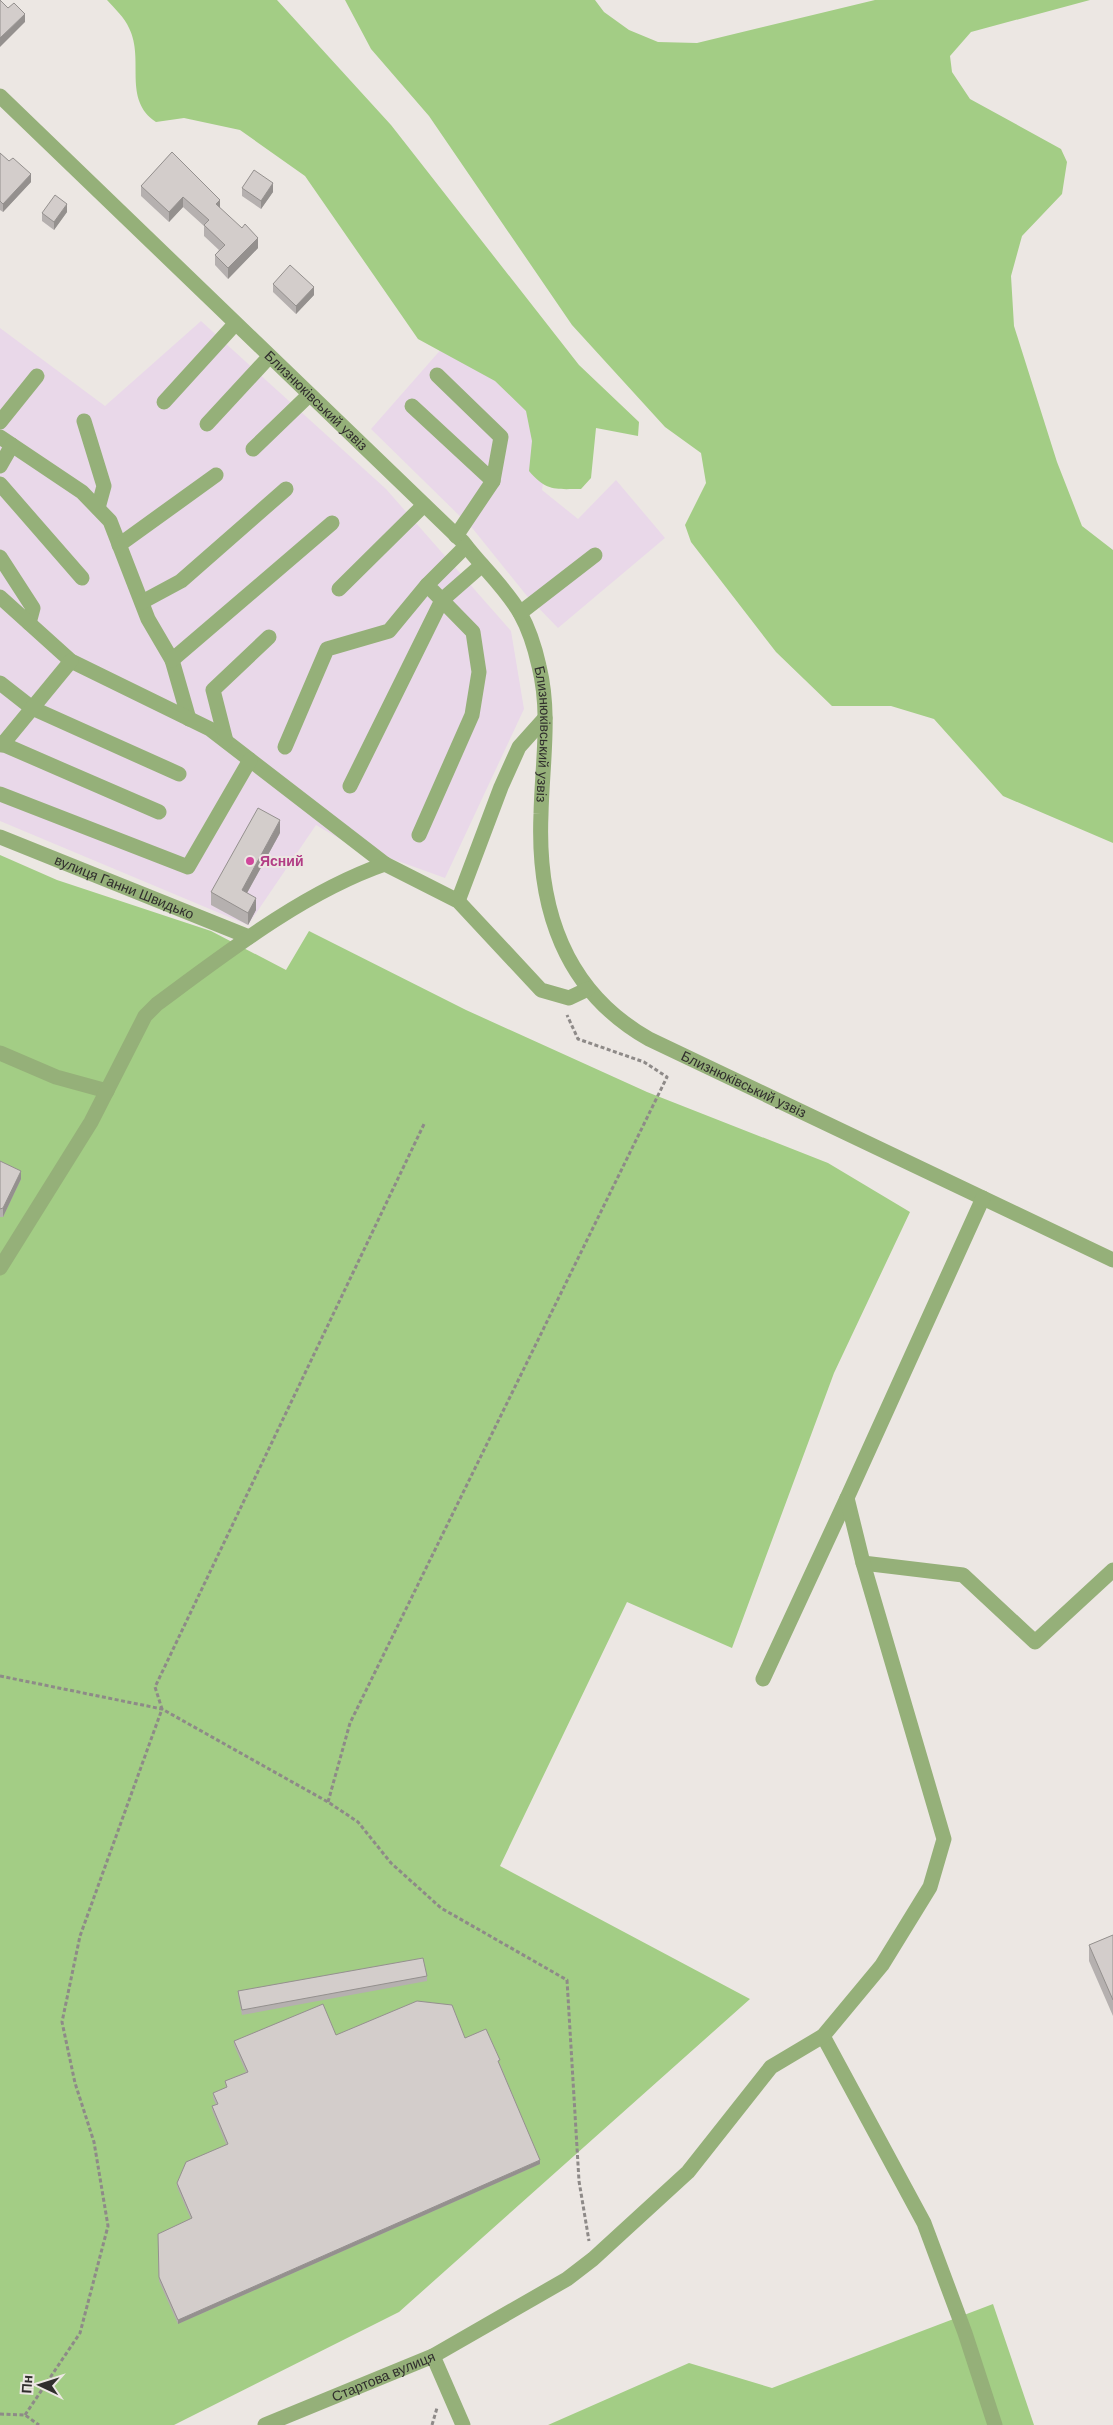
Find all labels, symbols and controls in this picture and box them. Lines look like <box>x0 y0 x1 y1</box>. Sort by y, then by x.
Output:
street label: Близнюківський узвіз <box>261 347 371 454</box>
street label: Близнюківський узвіз <box>531 664 553 803</box>
street label: вулиця Ганни Швидько <box>52 852 197 922</box>
place label: Ясний <box>260 853 304 869</box>
marker: Ясний <box>244 855 256 867</box>
street label: Близнюківський узвіз <box>679 1048 809 1121</box>
street label: Стартова вулиця <box>329 2348 437 2405</box>
north arrow <box>15 2360 65 2410</box>
text: Пн <box>18 2374 36 2394</box>

